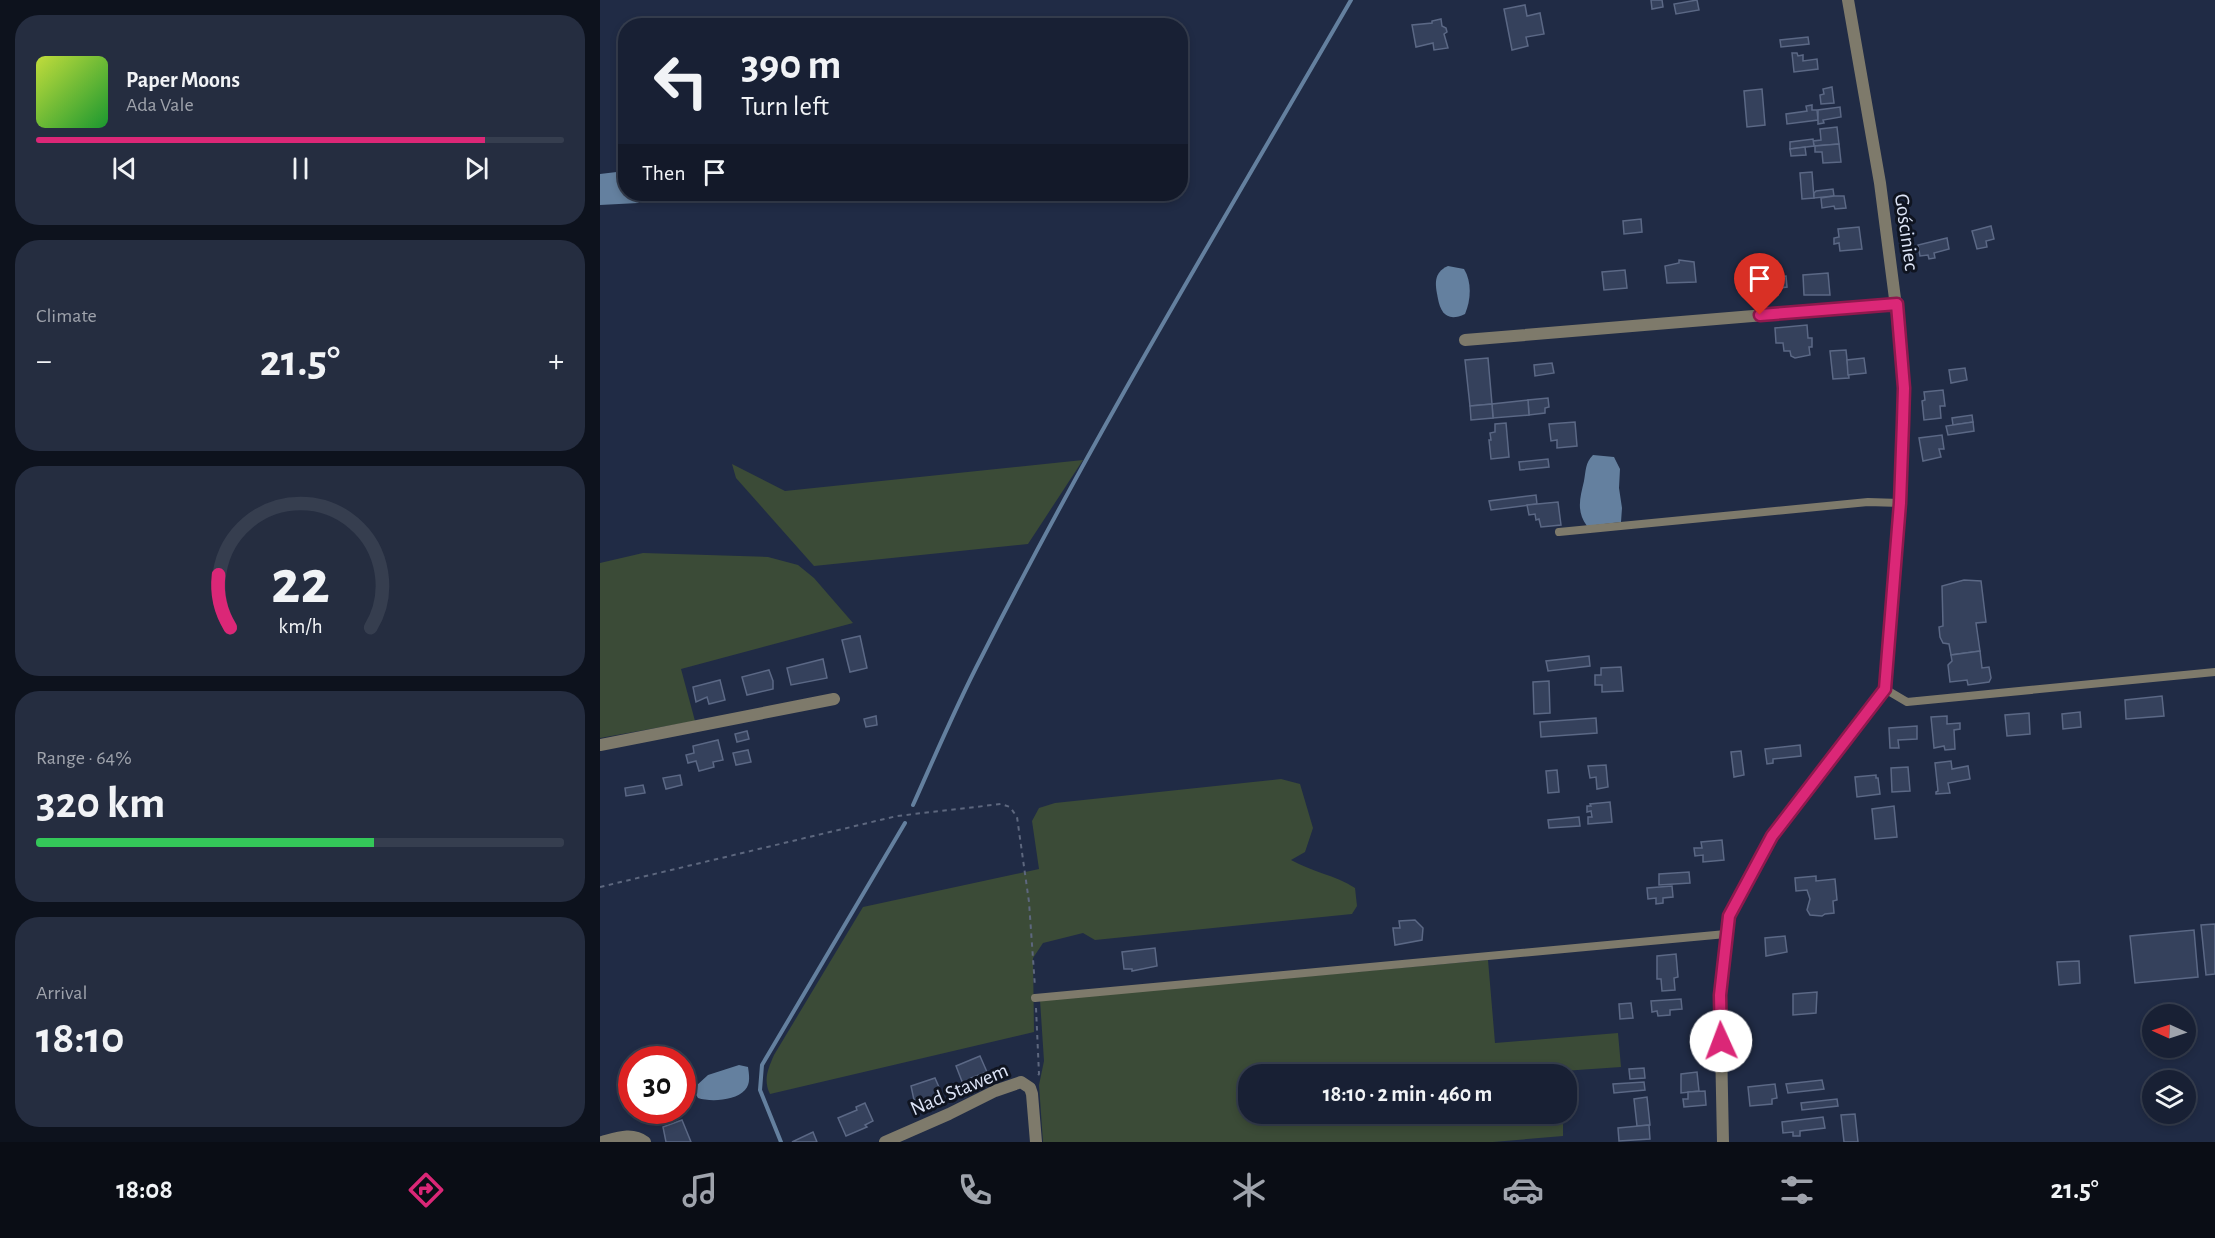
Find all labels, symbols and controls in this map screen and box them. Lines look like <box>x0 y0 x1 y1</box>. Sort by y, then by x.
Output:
icon: left <box>642 42 720 120</box>
text: 390 m <box>741 44 842 86</box>
text: Paper Moons <box>126 69 240 91</box>
text: Turn left <box>741 93 829 120</box>
text: Ada Vale <box>126 95 194 115</box>
icon: previous <box>108 152 141 185</box>
icon: pause <box>284 152 317 185</box>
icon: next <box>460 152 493 185</box>
icon: arrive <box>698 156 731 189</box>
text: Then <box>642 162 686 184</box>
street label: Gościniec <box>1891 192 1922 272</box>
pin <box>1734 253 1785 315</box>
icon: arrive <box>1743 262 1776 295</box>
text: Climate <box>36 306 97 326</box>
text: 21.5° <box>260 339 340 384</box>
text: − <box>36 345 52 378</box>
text: + <box>548 345 564 378</box>
text: 22 <box>271 552 329 614</box>
text: km/h <box>278 616 322 637</box>
text: Range · 64% <box>36 748 132 768</box>
text: 320 km <box>36 781 165 826</box>
text: Arrival <box>36 983 87 1003</box>
north arrow <box>2142 1004 2196 1058</box>
map controls <box>2142 1004 2196 1124</box>
position arrow <box>1689 1009 1753 1073</box>
text: 18:10 <box>36 1016 124 1061</box>
speed limit sign: 30 <box>618 1046 696 1124</box>
street label: Nad Stawem <box>907 1059 1011 1120</box>
button: layers <box>2142 1070 2196 1124</box>
text: 18:10 · 2 min · 460 m <box>1323 1083 1492 1105</box>
icon: directions <box>405 1169 447 1211</box>
icon: music <box>679 1169 721 1211</box>
icon: phone <box>954 1169 996 1211</box>
icon: climate <box>1228 1169 1270 1211</box>
icon: car <box>1502 1169 1544 1211</box>
icon: filters <box>1776 1169 1818 1211</box>
text: 18:08 <box>116 1176 173 1203</box>
text: 21.5° <box>2051 1176 2099 1203</box>

